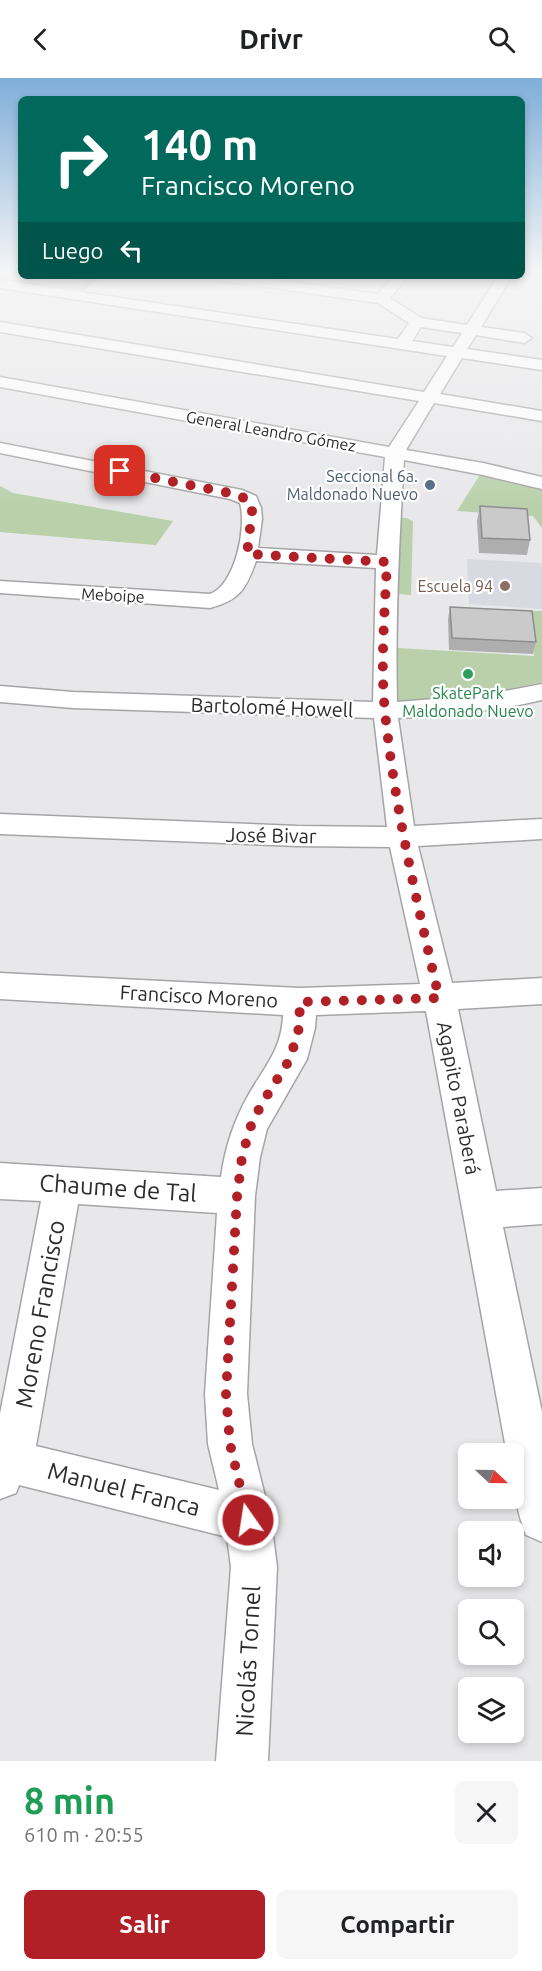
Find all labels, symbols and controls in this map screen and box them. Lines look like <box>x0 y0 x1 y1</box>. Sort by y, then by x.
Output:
icon: back <box>24 23 57 56</box>
icon: search <box>485 23 518 56</box>
text: Drivr <box>239 24 303 54</box>
icon: right <box>42 120 120 198</box>
text: 140 m <box>141 121 258 168</box>
text: Francisco Moreno <box>141 170 355 200</box>
icon: left <box>115 234 148 267</box>
text: Luego <box>42 238 103 263</box>
street label: General Leandro Gómez <box>185 407 357 455</box>
pin <box>94 445 145 496</box>
icon: arrive <box>103 454 136 487</box>
place label: Seccional 6a. Maldonado Nuevo <box>287 467 418 503</box>
marker: Seccional 6a. Maldonado Nuevo <box>423 478 437 492</box>
place label: Escuela 94 <box>418 577 493 595</box>
marker: Escuela 94 <box>498 579 512 593</box>
street label: Meboipe <box>81 584 145 606</box>
marker: SkatePark Maldonado Nuevo <box>461 667 475 681</box>
place label: SkatePark Maldonado Nuevo <box>402 684 534 720</box>
street label: Bartolomé Howell <box>190 693 354 721</box>
street label: José Bivar <box>225 823 317 847</box>
street label: Francisco Moreno <box>119 980 279 1012</box>
street label: Agapito Paraberá <box>433 1019 485 1177</box>
street label: Chaume de Tal <box>38 1169 198 1207</box>
street label: Moreno Francisco <box>10 1218 70 1410</box>
north arrow <box>458 1443 524 1509</box>
map controls <box>458 1443 524 1743</box>
street label: Manuel Franca <box>45 1457 203 1521</box>
position arrow <box>216 1488 280 1552</box>
button: sound <box>458 1521 524 1587</box>
street label: Nicolás Tornel <box>231 1585 265 1737</box>
button: search <box>458 1599 524 1665</box>
button: layers <box>458 1677 524 1743</box>
text: 8 min <box>24 1780 115 1821</box>
button: close <box>455 1781 518 1844</box>
text: 610 m · 20:55 <box>24 1823 144 1846</box>
button: Salir <box>24 1890 265 1959</box>
button: Compartir <box>277 1890 518 1959</box>

